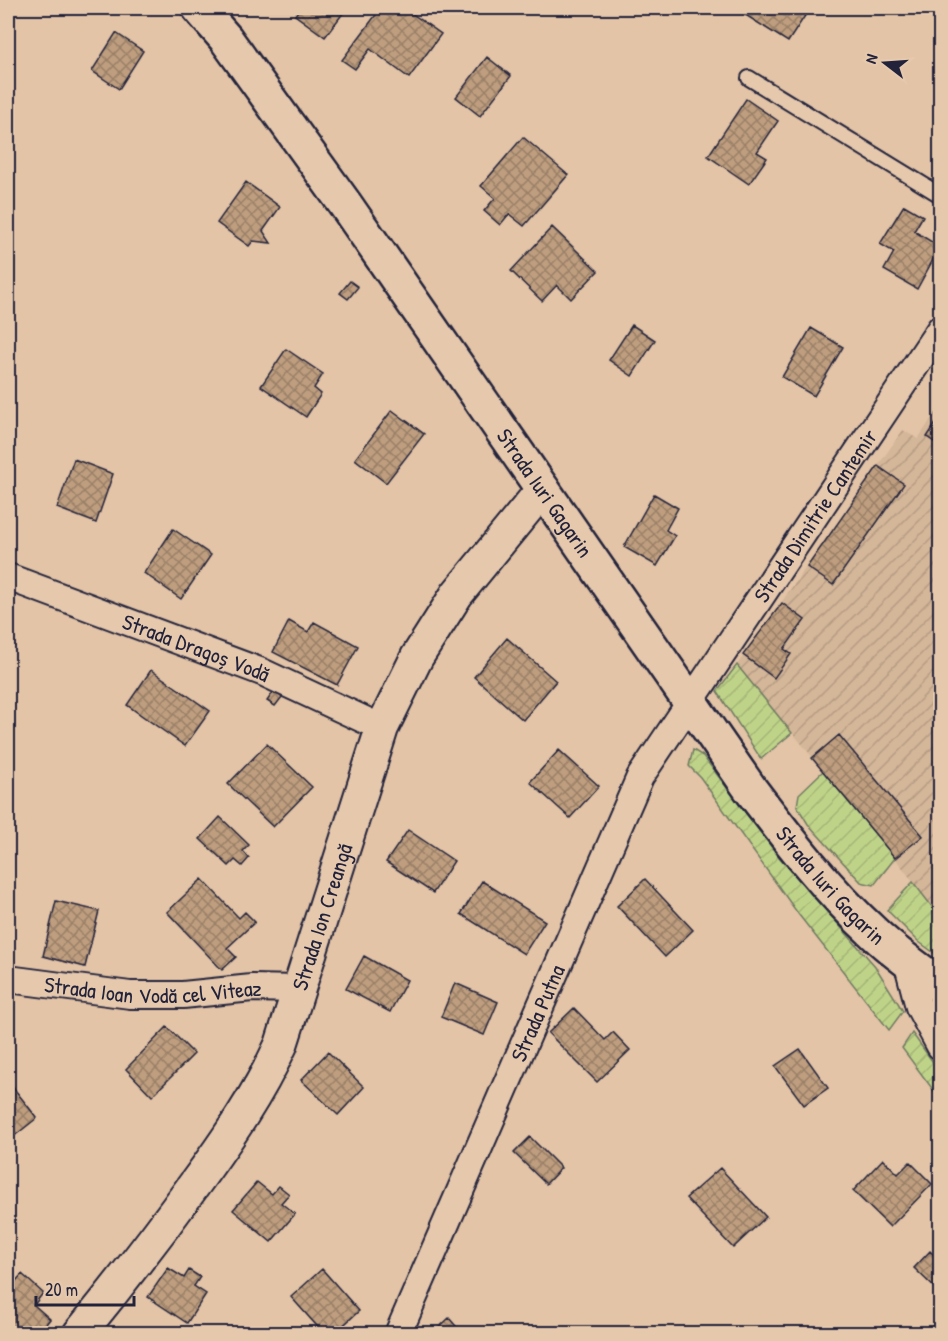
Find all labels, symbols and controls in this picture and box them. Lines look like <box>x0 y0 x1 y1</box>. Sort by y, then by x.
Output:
north arrow <box>855 33 915 93</box>
text: N <box>859 51 883 66</box>
street label: Strada Iuri Gagarin <box>490 422 600 563</box>
street label: Strada Dimitrie Cantemir <box>746 423 884 608</box>
street label: Strada Dragoș Vodă <box>118 606 275 689</box>
street label: Strada Iuri Gagarin <box>769 820 892 952</box>
street label: Strada Ion Creangă <box>284 839 359 994</box>
street label: Strada Putna <box>503 960 572 1066</box>
street label: Strada Ioan Vodă cel Viteaz <box>43 969 262 1010</box>
scale bar <box>36 1269 134 1307</box>
text: 20 m <box>45 1277 78 1302</box>

